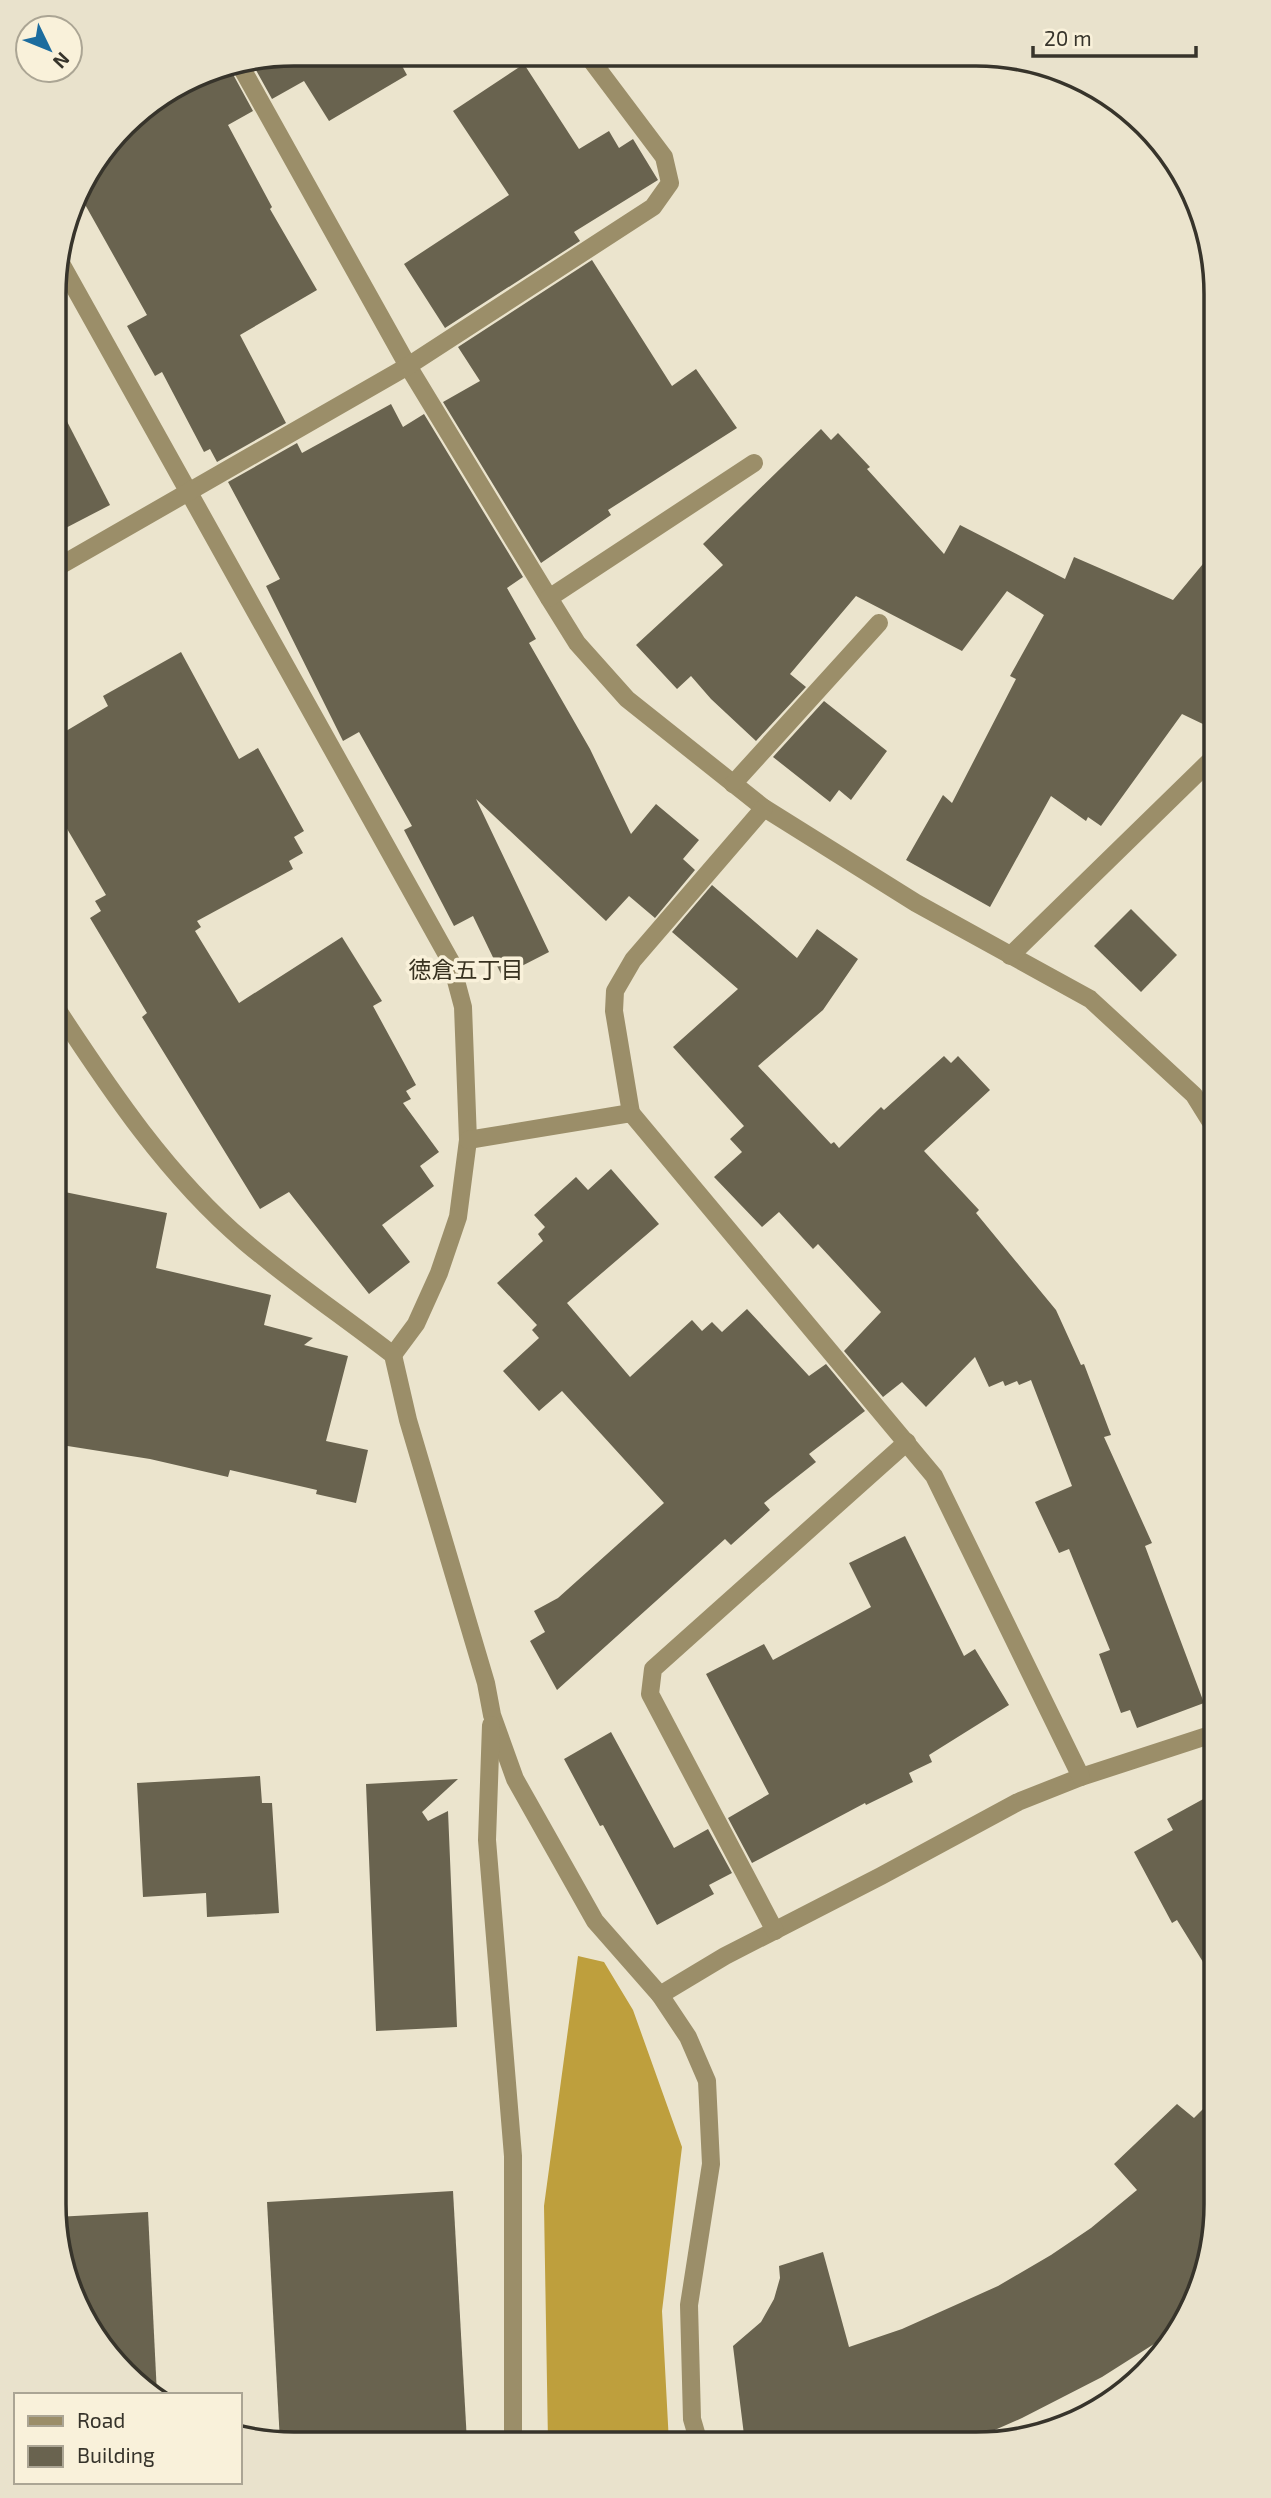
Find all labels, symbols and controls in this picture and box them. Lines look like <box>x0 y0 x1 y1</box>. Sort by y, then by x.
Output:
north arrow <box>14 14 84 84</box>
scale bar <box>1033 14 1196 58</box>
text: 20 m <box>1044 25 1092 50</box>
text: N <box>49 48 75 74</box>
district label: 徳倉五丁目 <box>409 955 524 983</box>
legend <box>14 2393 242 2484</box>
text: Road <box>77 2407 125 2432</box>
text: Building <box>77 2442 155 2467</box>

